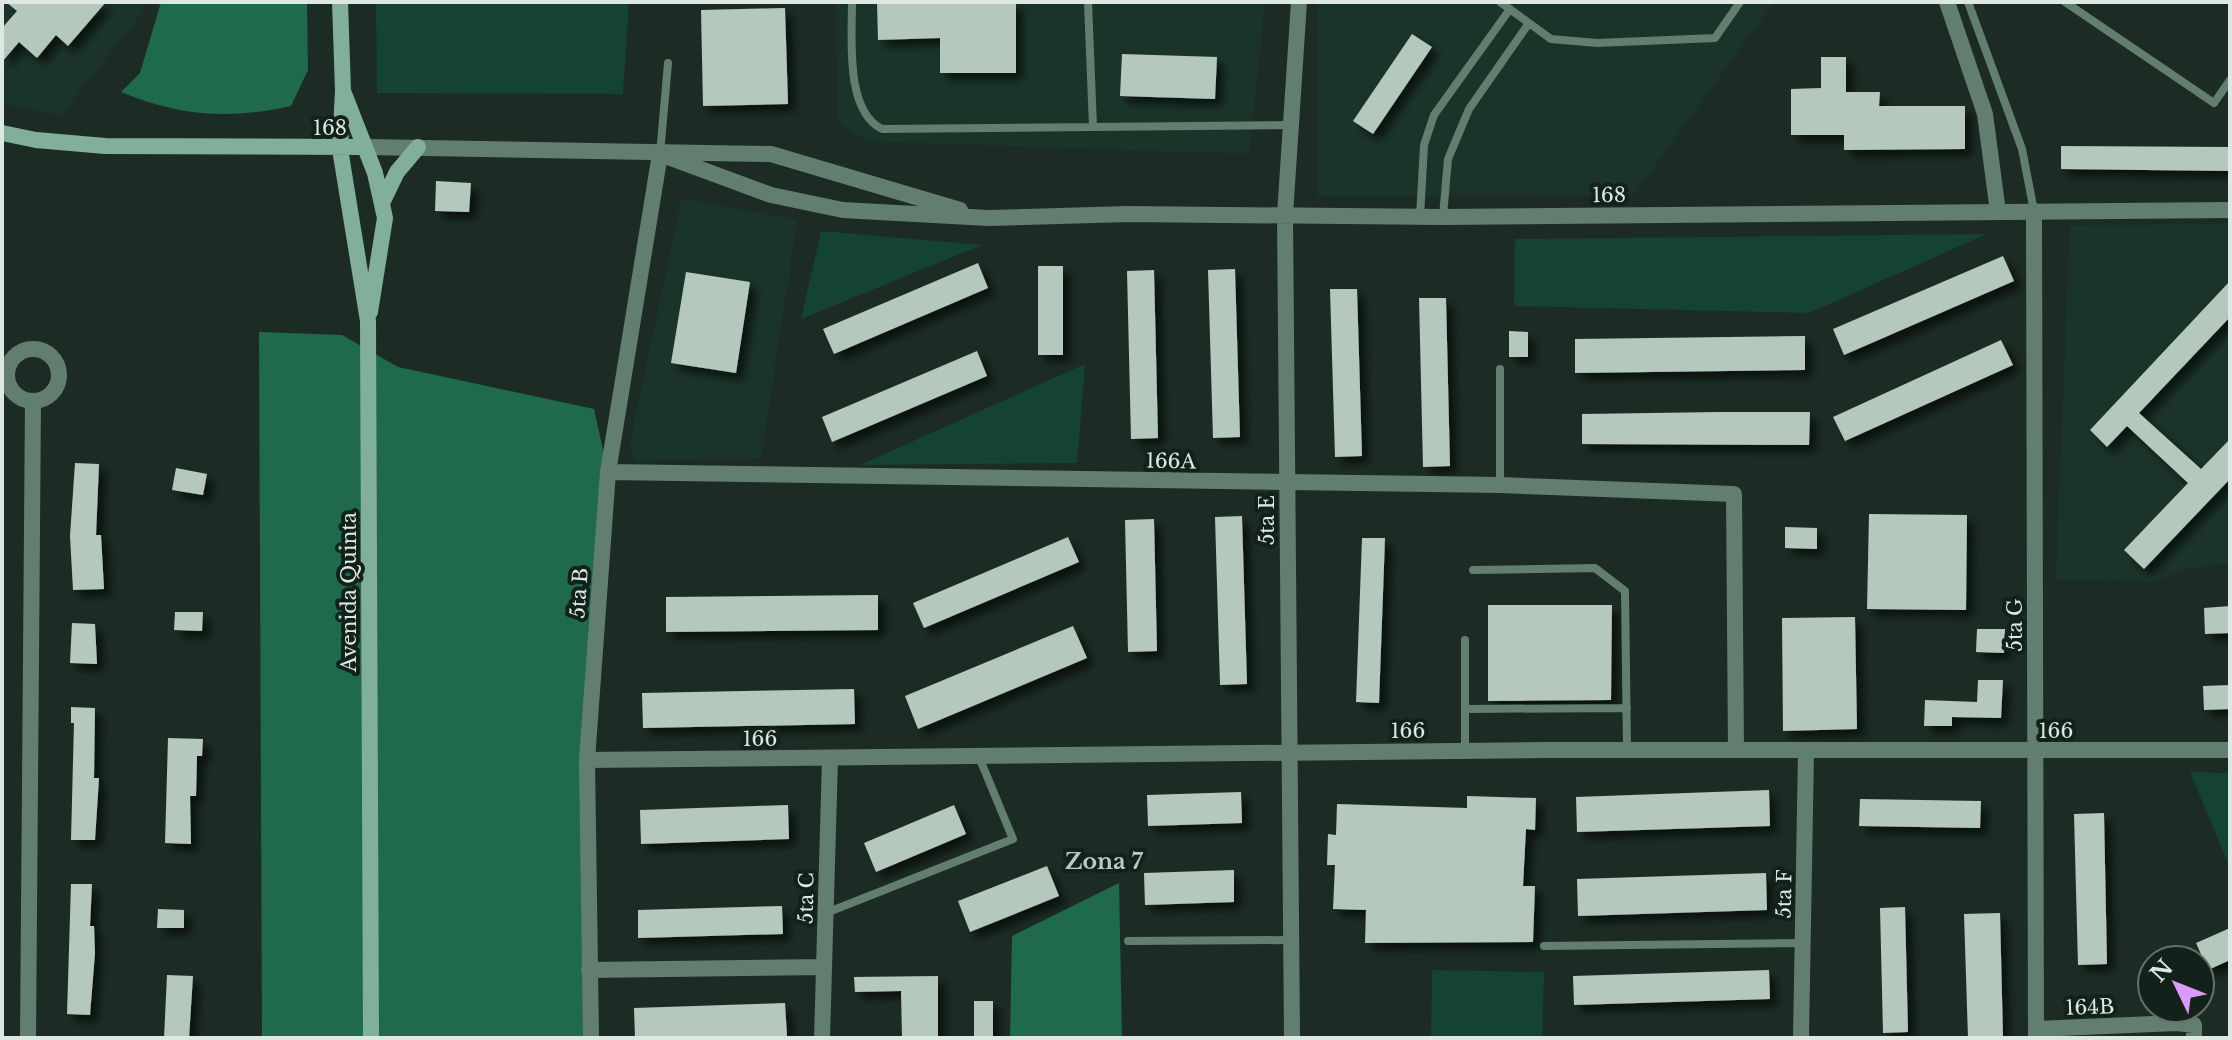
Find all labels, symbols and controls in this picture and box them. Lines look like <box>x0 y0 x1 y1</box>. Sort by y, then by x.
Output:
street label: 168 <box>313 116 347 140</box>
street label: 168 <box>1592 183 1626 207</box>
street label: 166A <box>1146 449 1197 473</box>
street label: 5ta E <box>1255 495 1279 545</box>
street label: Avenida Quinta <box>337 511 361 673</box>
street label: 5ta B <box>565 567 593 619</box>
street label: 5ta G <box>2003 599 2027 651</box>
street label: 166 <box>1391 719 1425 743</box>
street label: 166 <box>2039 719 2073 743</box>
street label: 166 <box>743 727 777 751</box>
district label: Zona 7 <box>1065 848 1144 875</box>
street label: 5ta F <box>1772 869 1796 919</box>
street label: 5ta C <box>794 872 818 924</box>
north arrow <box>2136 944 2216 1024</box>
text: N <box>2145 954 2179 987</box>
street label: 164B <box>2065 994 2115 1020</box>

